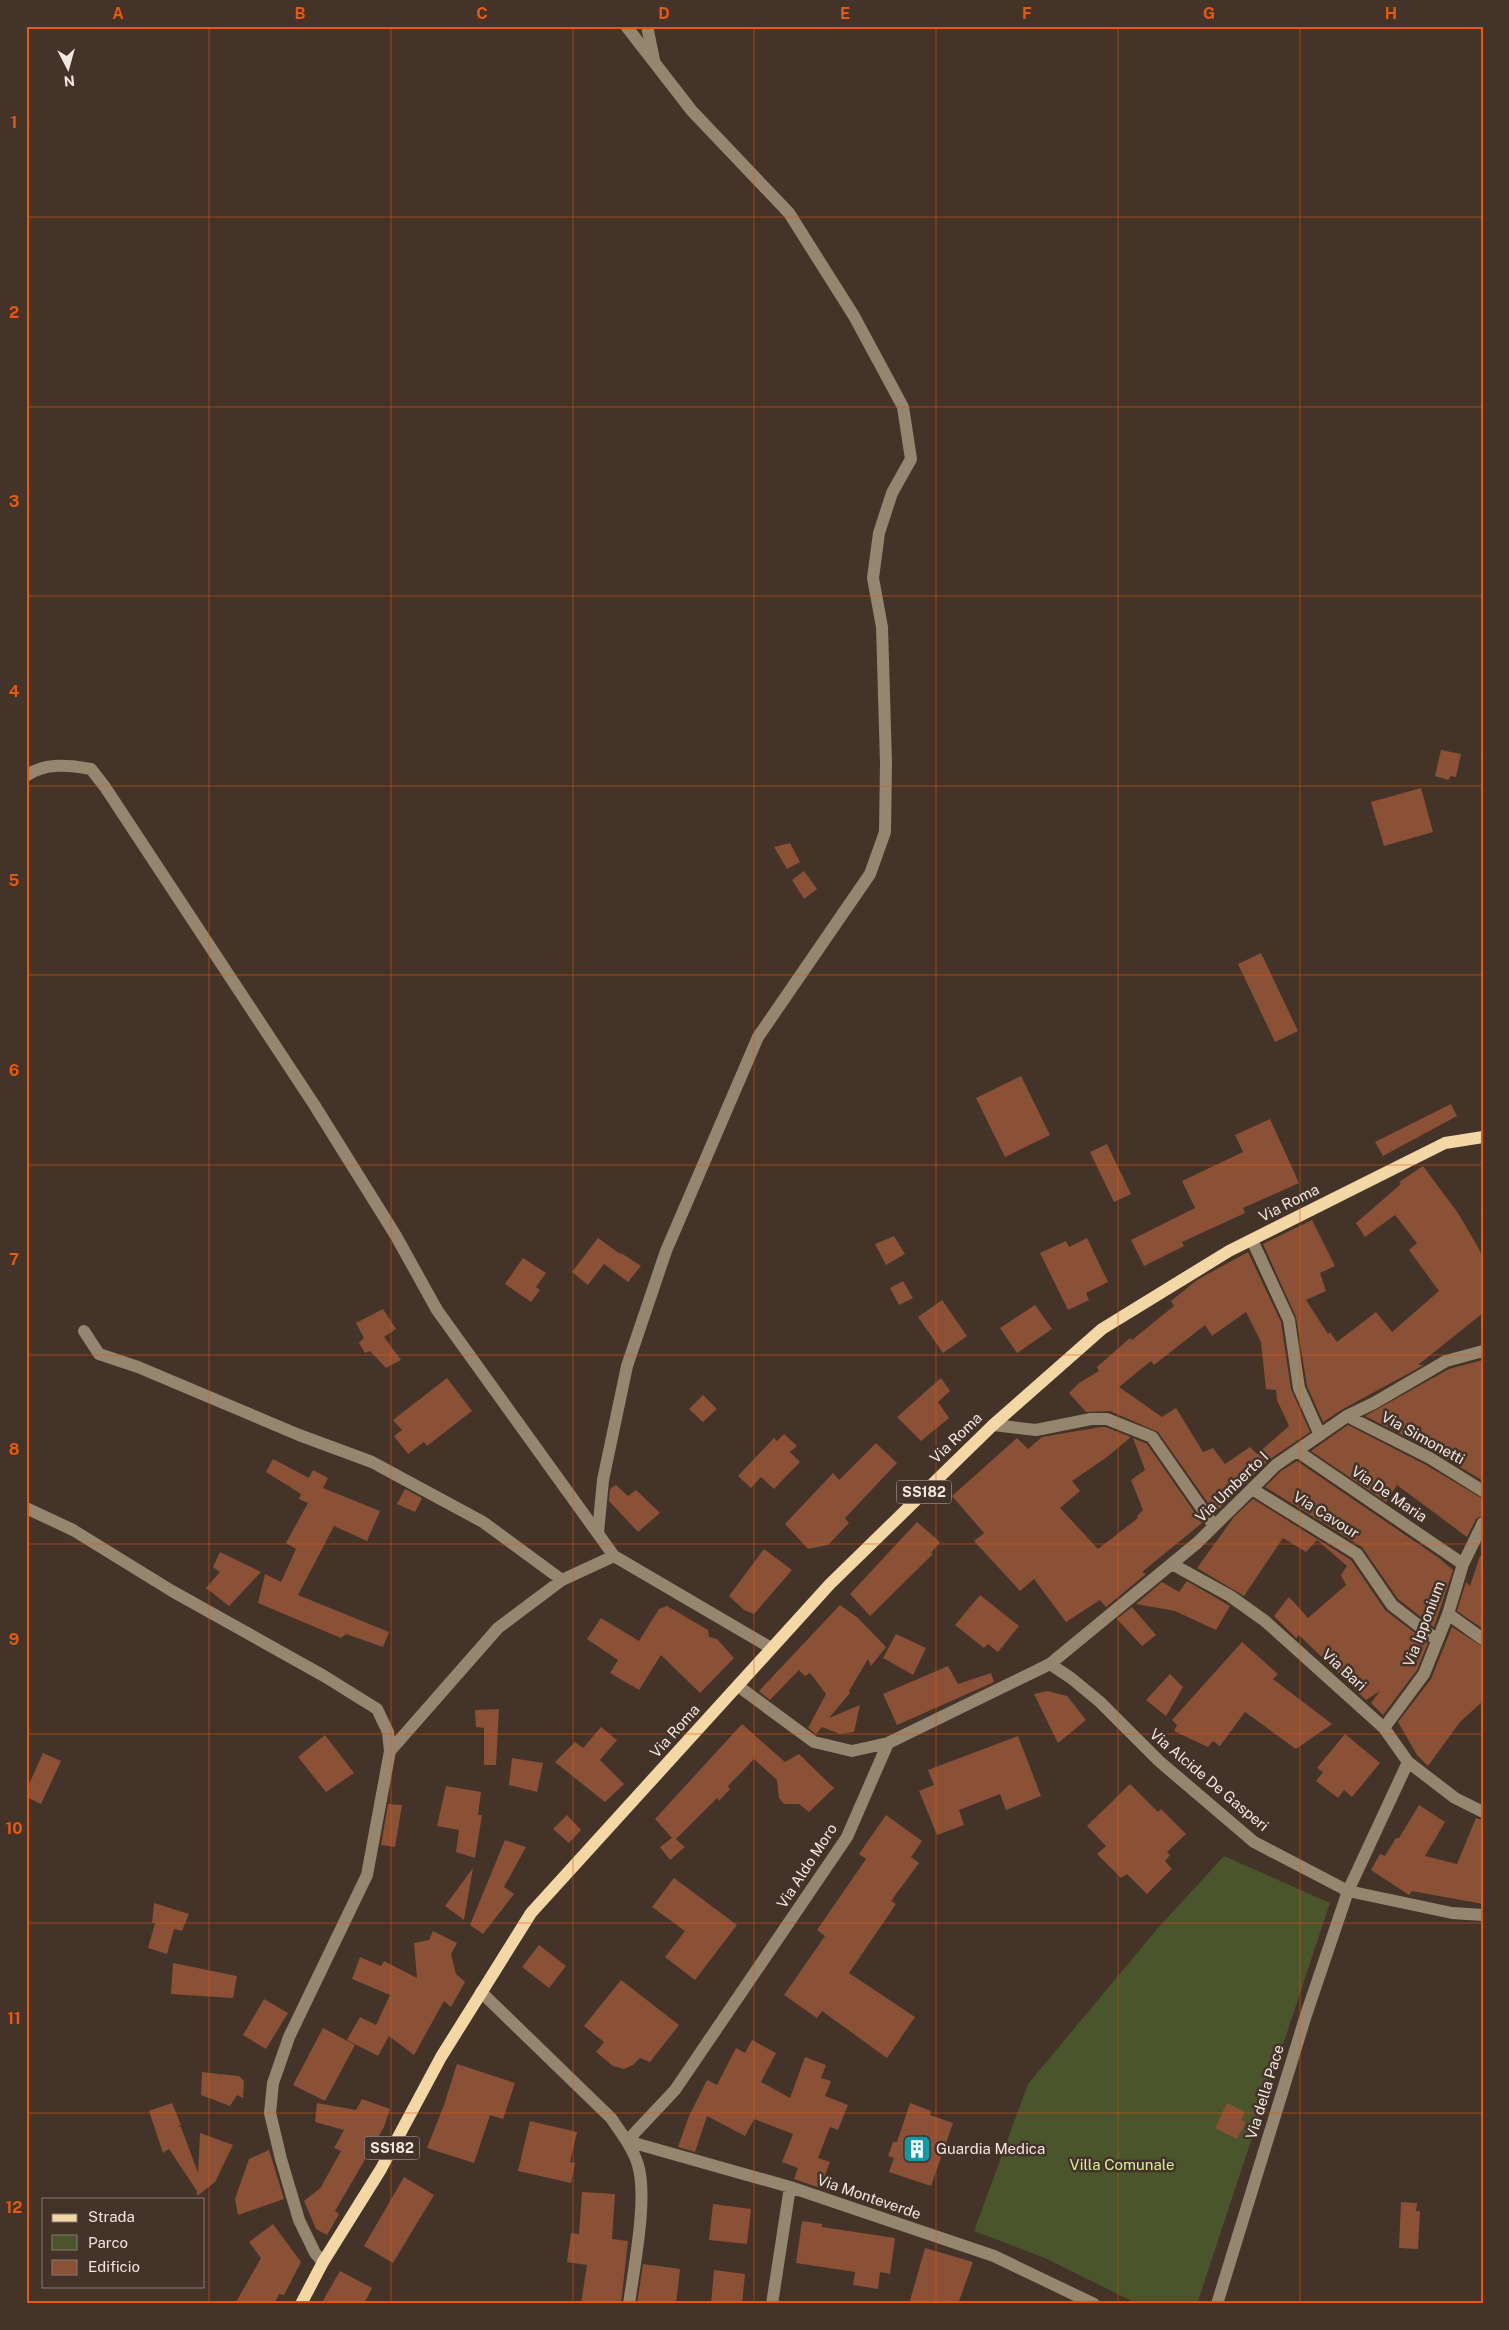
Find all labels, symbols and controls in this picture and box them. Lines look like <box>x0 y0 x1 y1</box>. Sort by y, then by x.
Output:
text: A <box>112 4 124 23</box>
text: B <box>295 4 306 23</box>
text: C <box>476 4 488 23</box>
text: D <box>658 4 670 23</box>
text: E <box>840 4 850 23</box>
text: F <box>1022 4 1032 23</box>
text: G <box>1203 4 1215 23</box>
text: H <box>1385 4 1397 23</box>
north arrow <box>42 42 92 92</box>
text: N <box>63 72 76 89</box>
text: 1 <box>11 113 17 132</box>
text: 2 <box>9 303 19 322</box>
text: 3 <box>9 492 19 511</box>
text: 4 <box>9 682 20 701</box>
text: 5 <box>9 871 20 890</box>
text: 6 <box>9 1061 19 1080</box>
street label: Via Roma <box>1256 1180 1322 1225</box>
text: 7 <box>9 1250 19 1269</box>
street label: Via Simonetti <box>1379 1408 1468 1467</box>
street label: Via Roma <box>926 1409 985 1466</box>
text: 8 <box>9 1440 20 1459</box>
street label: Via Umberto I <box>1192 1448 1271 1525</box>
street label: Via De Maria <box>1348 1462 1430 1525</box>
road number: SS182 <box>896 1480 952 1504</box>
street label: Via Cavour <box>1290 1488 1362 1542</box>
street label: Via Ipponium <box>1399 1579 1448 1669</box>
text: 9 <box>9 1630 19 1649</box>
street label: Via Bari <box>1319 1645 1370 1694</box>
street label: Via Roma <box>646 1701 703 1761</box>
street label: Via Alcide De Gasperi <box>1147 1725 1272 1834</box>
text: 10 <box>5 1819 23 1838</box>
street label: Via Aldo Moro <box>773 1820 840 1911</box>
text: 11 <box>7 2009 21 2028</box>
street label: Via della Pace <box>1242 2042 1287 2141</box>
building icon: Guardia Medica <box>902 2134 932 2164</box>
road number: SS182 <box>364 2136 420 2160</box>
place label: Guardia Medica <box>936 2140 1045 2157</box>
park label: Villa Comunale <box>1070 2156 1174 2173</box>
street label: Via Monteverde <box>815 2171 923 2222</box>
text: 12 <box>5 2198 23 2217</box>
legend <box>42 2198 205 2288</box>
text: Strada <box>88 2208 135 2225</box>
text: Parco <box>88 2234 128 2251</box>
text: Edificio <box>88 2258 140 2275</box>

